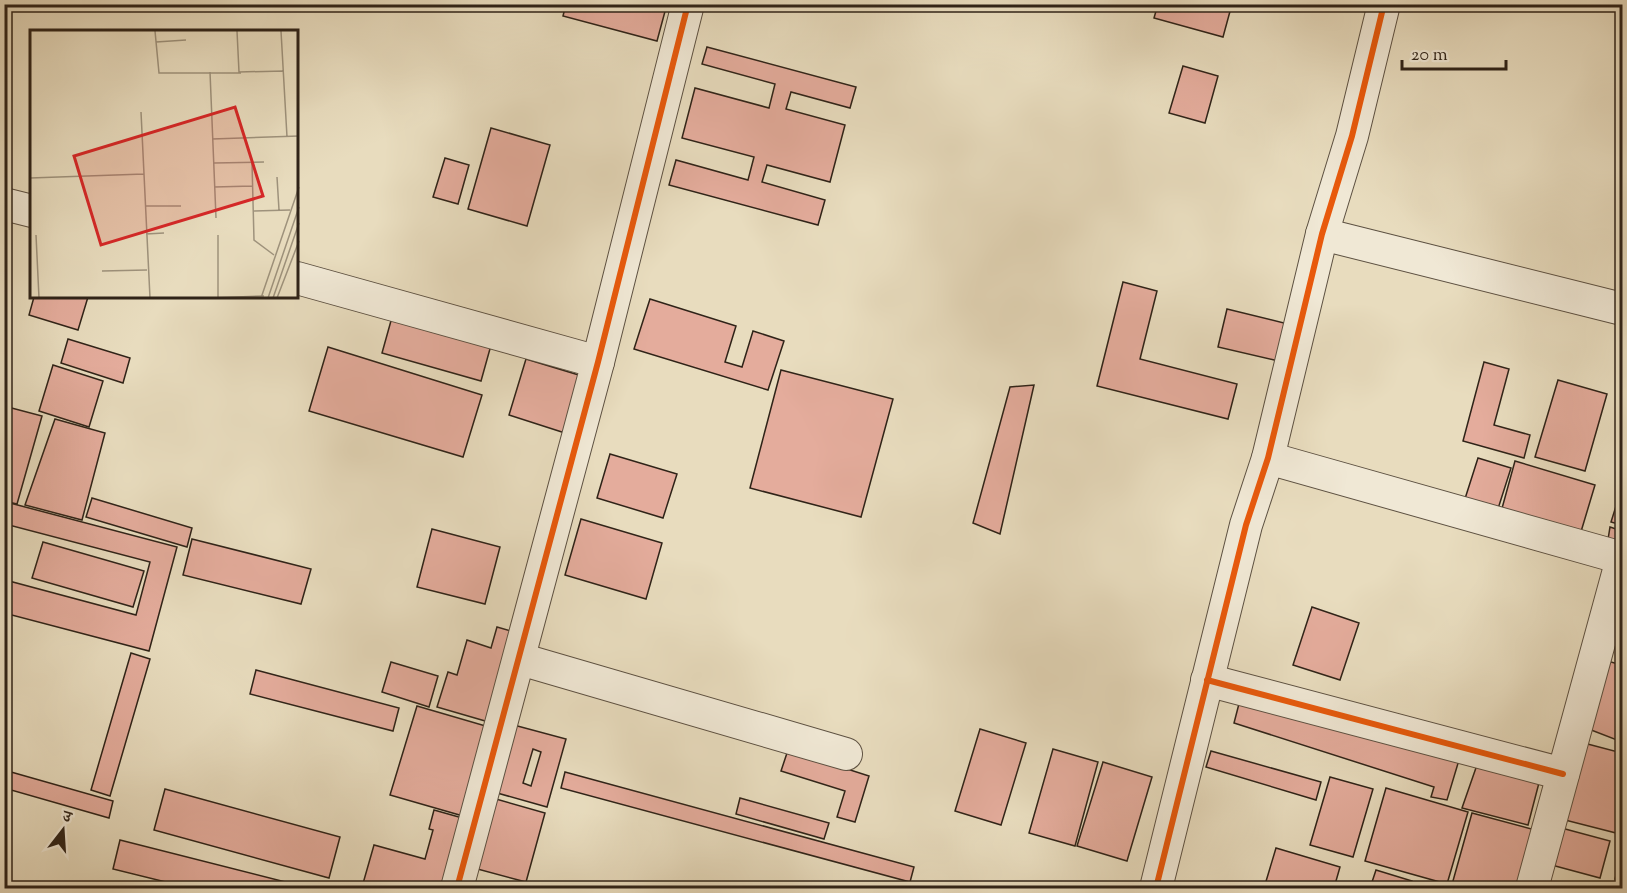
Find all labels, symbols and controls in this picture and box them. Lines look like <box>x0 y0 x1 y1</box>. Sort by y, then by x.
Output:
inset map <box>30 30 298 298</box>
scale bar <box>1402 33 1506 71</box>
text: 20 m <box>1411 43 1448 69</box>
north arrow <box>33 800 93 860</box>
text: उ <box>58 806 76 831</box>

